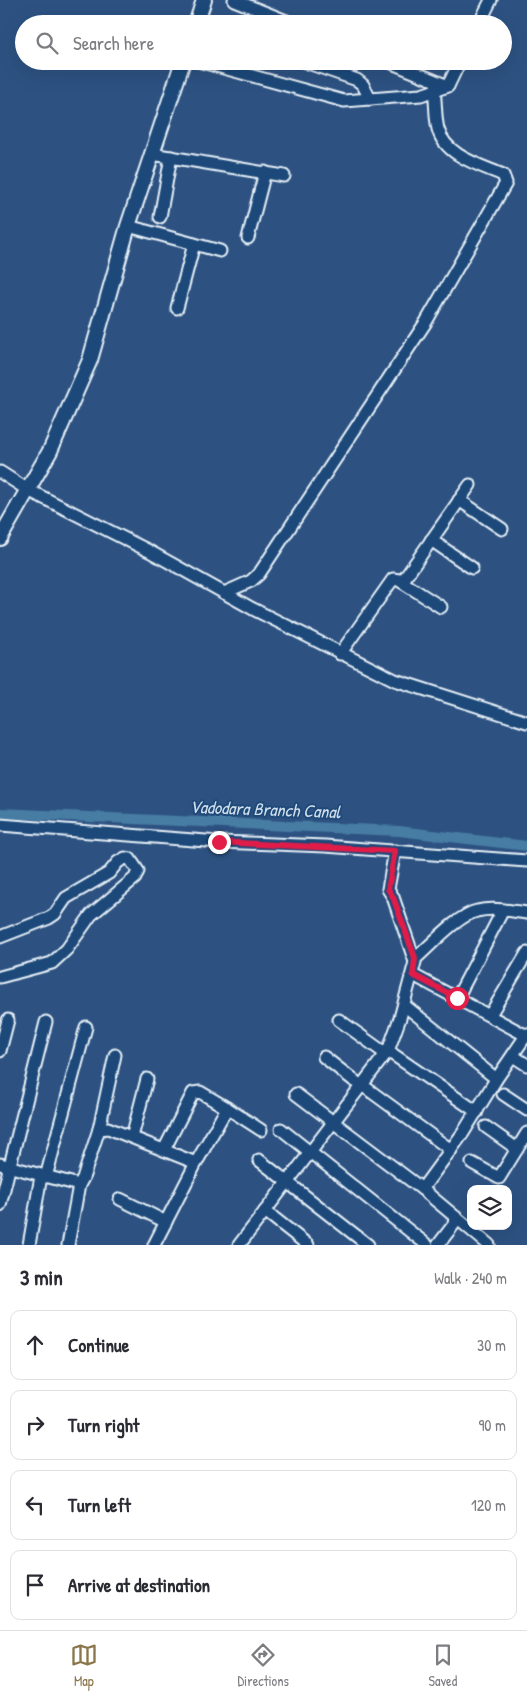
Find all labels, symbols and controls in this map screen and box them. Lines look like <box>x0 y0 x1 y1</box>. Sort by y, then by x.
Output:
search box <box>15 15 512 70</box>
icon: search <box>33 29 61 57</box>
text: Search here <box>73 30 154 56</box>
water label: Vadodara Branch Canal <box>189 794 342 824</box>
route end <box>208 831 231 854</box>
route start <box>446 987 469 1010</box>
map controls <box>467 1185 512 1230</box>
button: layers <box>467 1185 512 1230</box>
text: 3 min <box>20 1263 63 1292</box>
text: Walk · 240 m <box>434 1267 507 1289</box>
icon: ahead <box>21 1331 49 1359</box>
text: Continue <box>68 1332 129 1358</box>
text: 30 m <box>477 1334 506 1356</box>
icon: right <box>21 1411 49 1439</box>
text: Turn right <box>68 1412 139 1438</box>
text: 90 m <box>478 1414 506 1436</box>
icon: left <box>21 1491 49 1519</box>
text: Turn left <box>68 1492 131 1518</box>
text: 120 m <box>471 1494 506 1516</box>
icon: arrive <box>21 1571 49 1599</box>
text: Arrive at destination <box>68 1572 210 1598</box>
tab: Map <box>70 1641 98 1690</box>
tab: Directions <box>237 1641 289 1690</box>
tab: Saved <box>429 1641 457 1690</box>

